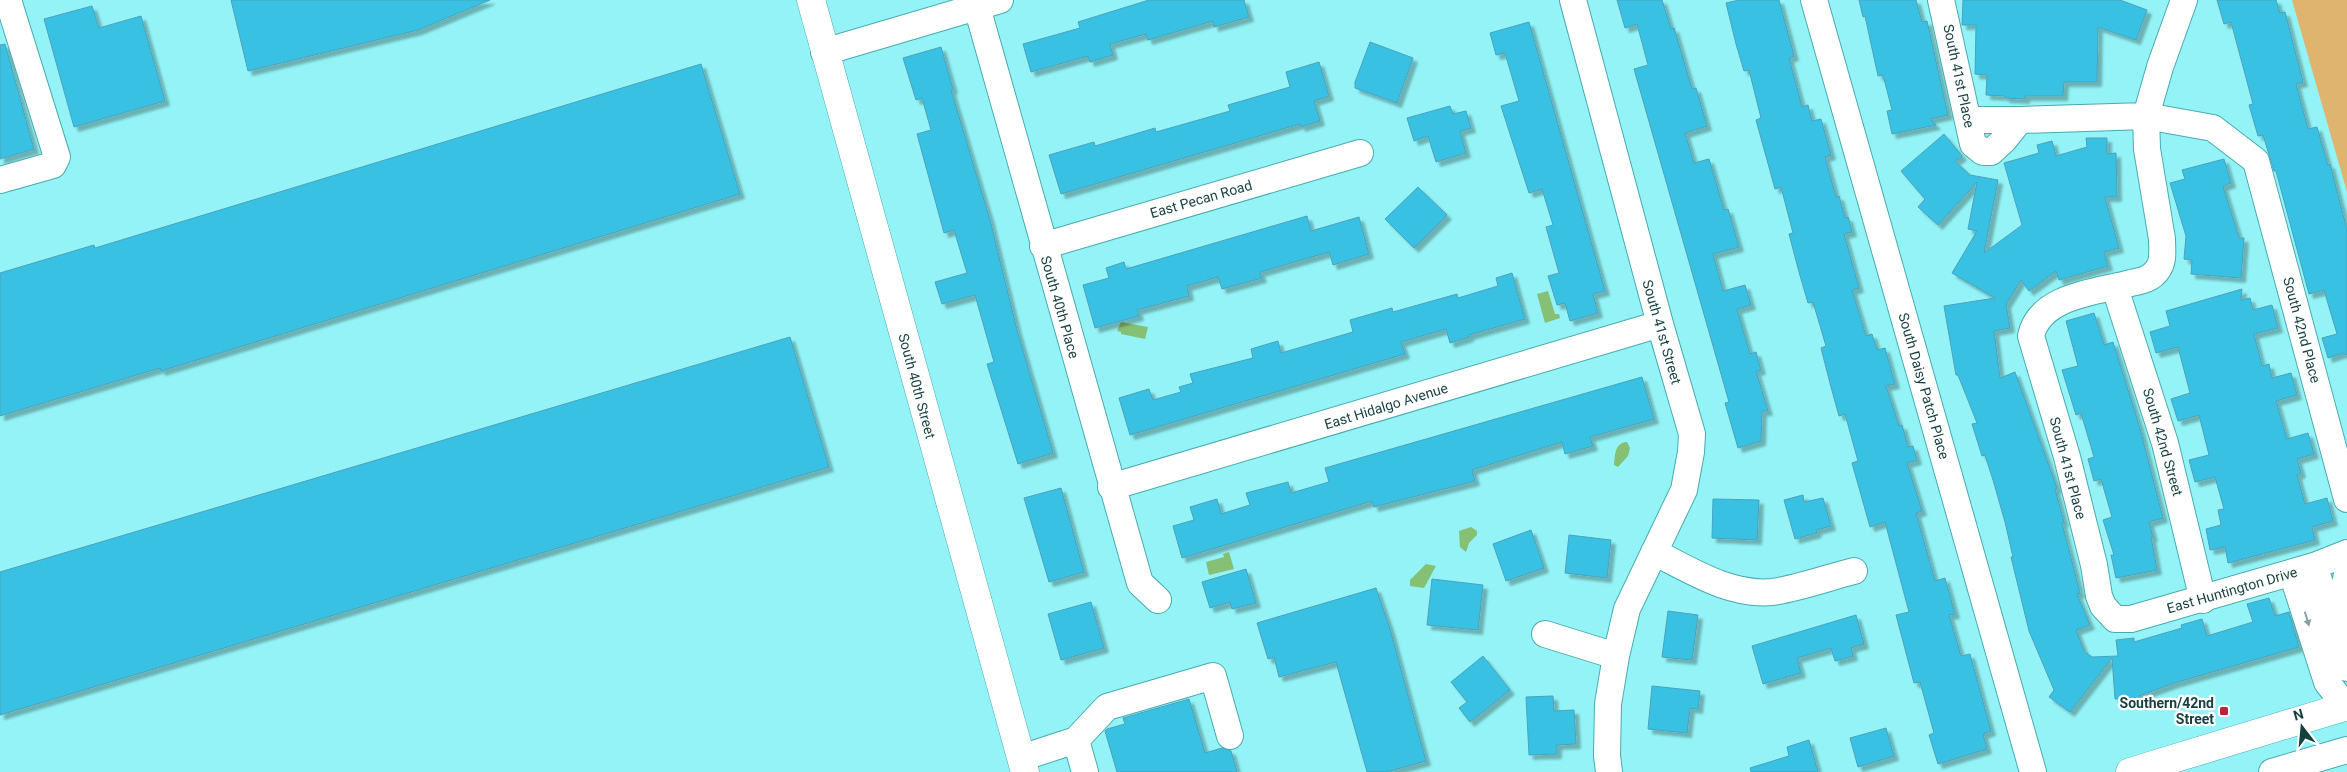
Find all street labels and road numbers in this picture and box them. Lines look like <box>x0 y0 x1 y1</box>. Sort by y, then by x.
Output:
street label: South 41st Place <box>1940 23 1978 129</box>
street label: East Pecan Road <box>1148 177 1254 221</box>
street label: South 40th Place <box>1038 254 1082 360</box>
street label: South 42nd Place <box>2280 275 2324 385</box>
street label: South 41st Street <box>1639 278 1685 386</box>
street label: South Daisy Patch Place <box>1895 311 1953 461</box>
street label: South 40th Street <box>895 332 939 441</box>
street label: East Hidalgo Avenue <box>1322 380 1450 432</box>
street label: South 42nd Street <box>2140 386 2186 498</box>
street label: South 41st Place <box>2047 415 2089 521</box>
street label: East Huntington Drive <box>2165 564 2299 616</box>

